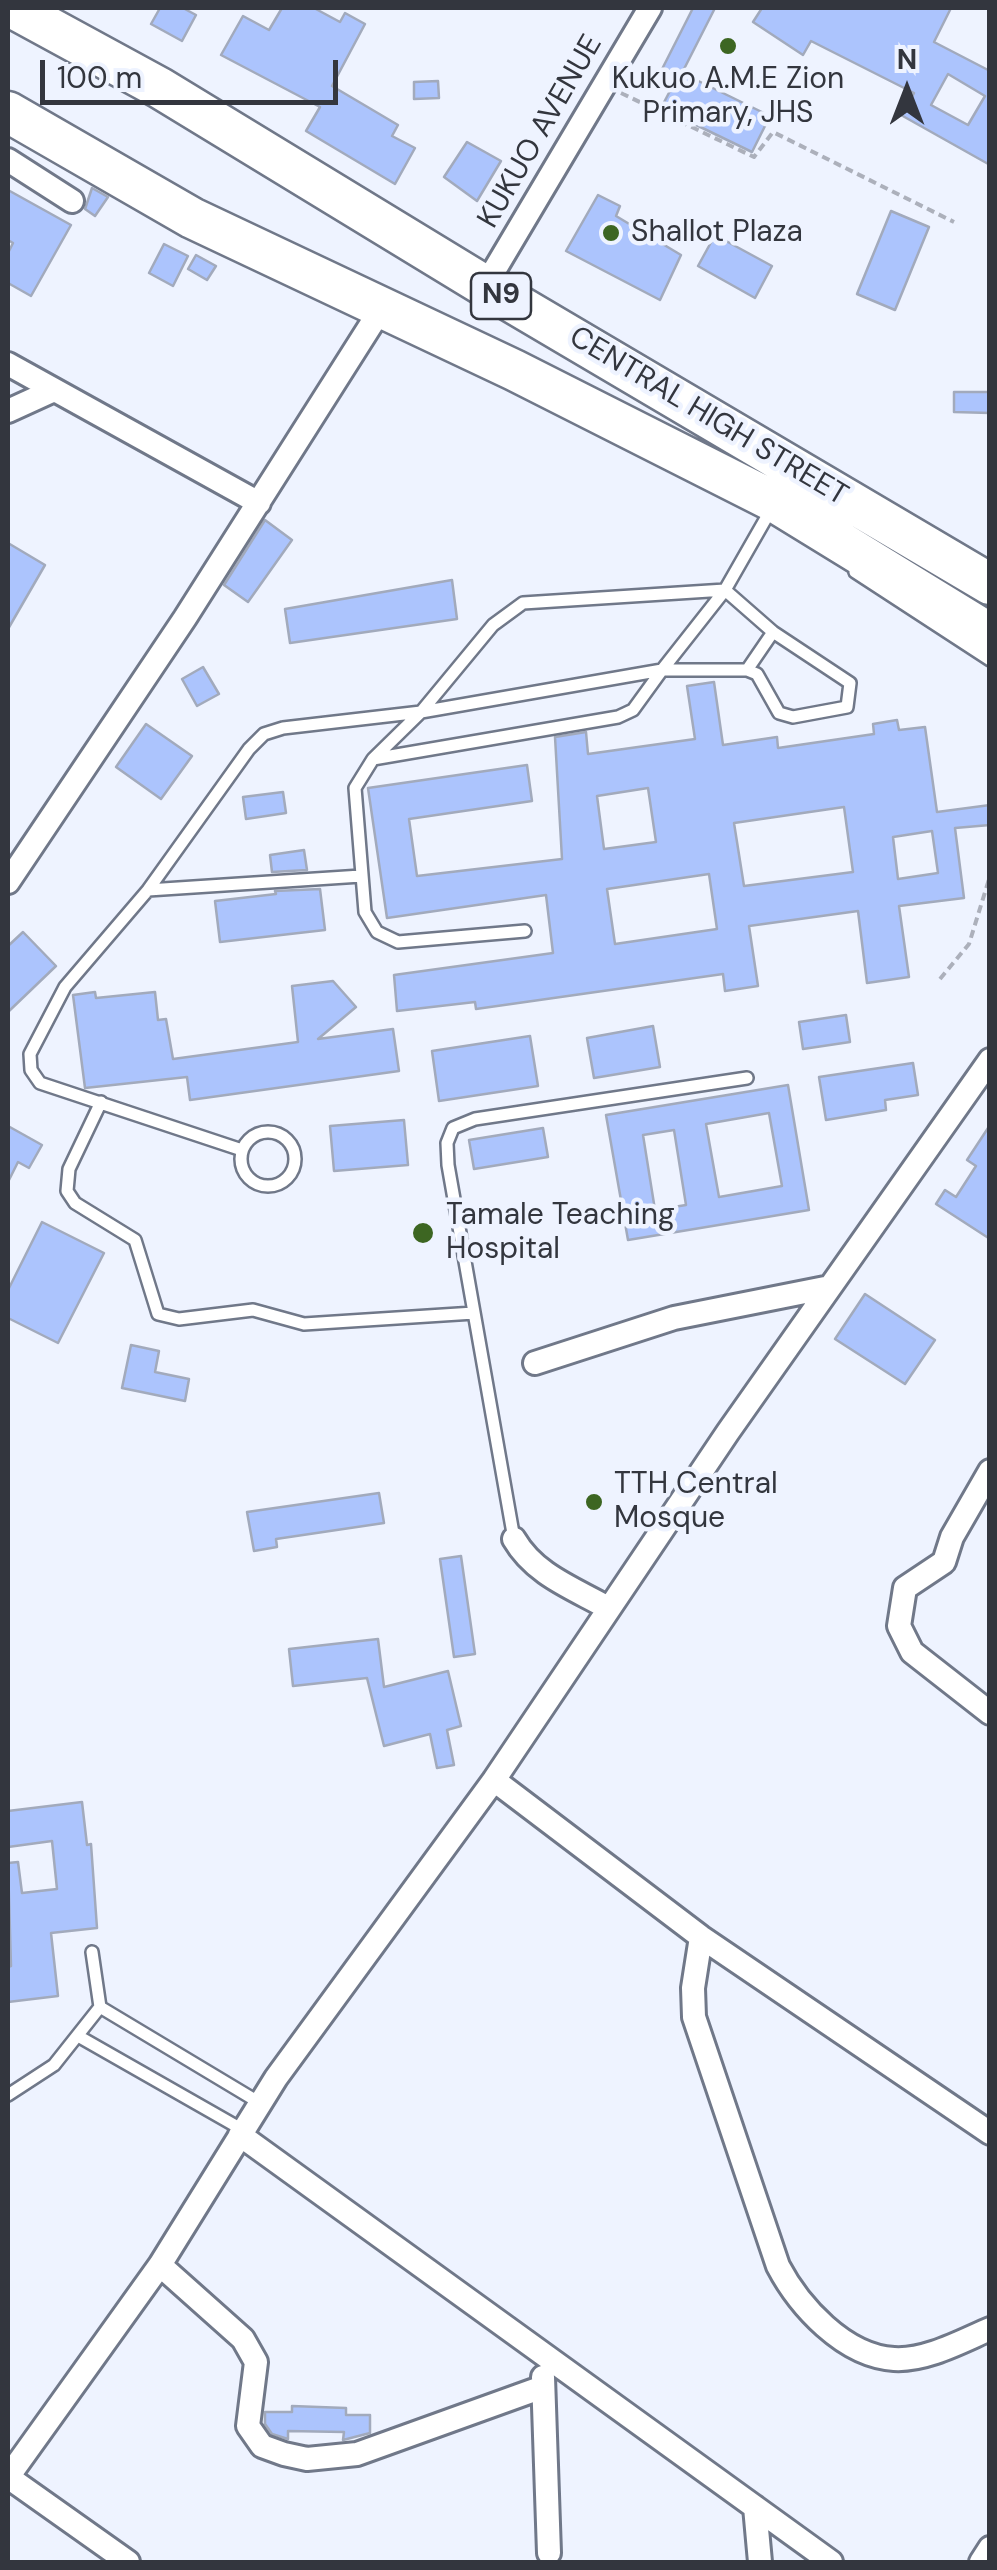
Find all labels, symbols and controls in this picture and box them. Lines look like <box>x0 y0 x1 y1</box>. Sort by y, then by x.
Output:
street label: KUKUO AVENUE <box>471 29 611 235</box>
marker: Kukuo A.M.E Zion Primary, JHS <box>717 35 739 57</box>
scale bar <box>45 40 342 102</box>
north arrow <box>857 40 957 140</box>
text: N <box>897 41 917 78</box>
text: 100 m <box>57 58 142 97</box>
place label: Kukuo A.M.E Zion Primary, JHS <box>612 62 844 132</box>
place label: Shallot Plaza <box>631 215 803 251</box>
marker: Shallot Plaza <box>600 222 622 244</box>
road number: N9 <box>471 273 531 319</box>
street label: CENTRAL HIGH STREET <box>562 320 854 514</box>
place label: Tamale Teaching Hospital <box>446 1198 675 1268</box>
marker: Tamale Teaching Hospital <box>410 1220 436 1246</box>
place label: TTH Central Mosque <box>614 1467 778 1538</box>
marker: TTH Central Mosque <box>583 1491 605 1513</box>

